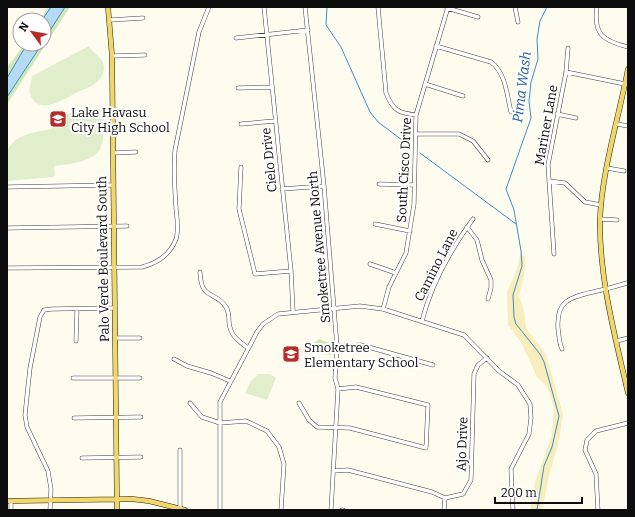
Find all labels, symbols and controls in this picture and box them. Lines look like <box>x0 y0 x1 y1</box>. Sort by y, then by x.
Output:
north arrow <box>12 12 52 52</box>
text: N <box>16 19 32 34</box>
water label: Pima Wash <box>509 50 535 124</box>
street label: Mariner Lane <box>532 84 560 166</box>
place label: Lake Havasu City High School <box>71 105 170 135</box>
school or university icon: Lake Havasu City High School <box>48 109 68 129</box>
street label: South Cisco Drive <box>394 117 414 223</box>
street label: Cielo Drive <box>258 127 280 193</box>
street label: Smoketree Avenue North <box>305 170 333 324</box>
street label: Palo Verde Boulevard South <box>94 176 112 342</box>
street label: Camino Lane <box>411 226 461 304</box>
place label: Smoketree Elementary School <box>304 340 419 370</box>
school or university icon: Smoketree Elementary School <box>281 344 301 364</box>
street label: Ajo Drive <box>454 416 470 472</box>
scale bar <box>495 479 582 505</box>
text: 200 m <box>501 486 537 500</box>

